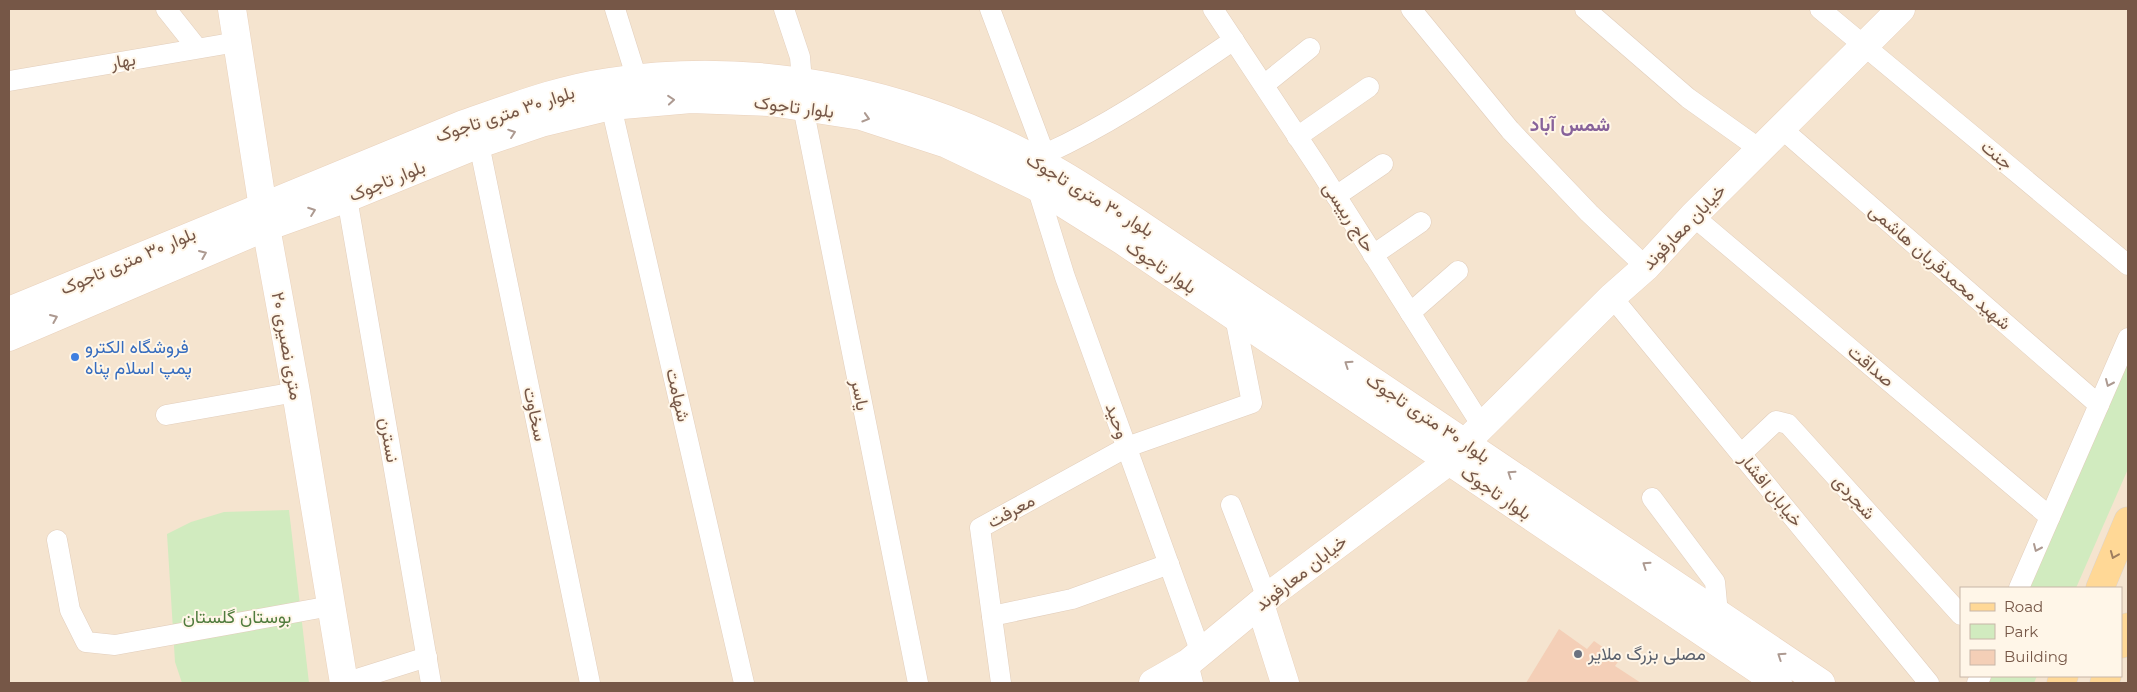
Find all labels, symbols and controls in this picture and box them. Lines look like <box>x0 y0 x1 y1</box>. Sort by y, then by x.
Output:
street label: بهار <box>108 48 137 74</box>
street label: بلوار ۳۰ متری تاجوک <box>433 81 577 147</box>
street label: بلوار تاجوک <box>753 91 835 123</box>
one-way arrow <box>667 95 675 106</box>
one-way arrow <box>862 113 870 123</box>
district label: شمس آباد <box>1530 113 1610 136</box>
one-way arrow <box>507 129 516 139</box>
street label: جنت <box>1977 135 2017 175</box>
street label: بلوار ۳۰ متری تاجوک <box>1022 148 1158 242</box>
street label: بلوار تاجوک <box>346 156 428 206</box>
street label: حاج رییسی <box>1317 178 1380 257</box>
street label: خیابان معارفوند <box>1638 180 1730 274</box>
street label: شهید محمدقربان هاشمی <box>1864 199 2016 335</box>
one-way arrow <box>307 207 316 217</box>
street label: بلوار ۳۰ متری تاجوک <box>57 223 199 299</box>
street label: بلوار تاجوک <box>1121 235 1201 299</box>
one-way arrow <box>198 250 207 261</box>
street label: ۲۰ متری نصیری <box>267 290 307 402</box>
one-way arrow <box>49 314 58 324</box>
place label: فروشگاه الکترو پمپ اسلام پناه <box>85 336 192 380</box>
street label: صداقت <box>1843 340 1899 392</box>
marker: فروشگاه الکترو پمپ اسلام پناه <box>69 351 81 363</box>
one-way arrow <box>1344 361 1353 370</box>
street label: شهامت <box>661 366 695 424</box>
street label: بلوار ۳۰ متری تاجوک <box>1362 368 1494 468</box>
street label: یاسر <box>846 376 874 413</box>
one-way arrow <box>2104 378 2115 387</box>
street label: سخاوت <box>519 385 551 443</box>
street label: وحید <box>1100 400 1134 442</box>
street label: نسترن <box>374 416 404 464</box>
street label: خیابان افشار <box>1734 448 1807 531</box>
street label: بلوار تاجوک <box>1456 461 1536 525</box>
street label: شجردی <box>1828 470 1880 524</box>
one-way arrow <box>1508 471 1517 481</box>
street label: معرفت <box>984 489 1038 533</box>
street label: خیابان معارفوند <box>1251 530 1351 616</box>
one-way arrow <box>2032 543 2043 552</box>
one-way arrow <box>2110 550 2120 558</box>
one-way arrow <box>1642 562 1652 571</box>
legend <box>1960 587 2122 677</box>
text: Road <box>2004 597 2043 616</box>
park label: بوستان گلستان <box>183 606 291 628</box>
text: Park <box>2004 622 2038 641</box>
place label: مصلی بزرگ ملایر <box>1587 643 1706 665</box>
text: Building <box>2004 647 2068 666</box>
marker: مصلی بزرگ ملایر <box>1572 648 1584 660</box>
one-way arrow <box>1777 653 1787 662</box>

